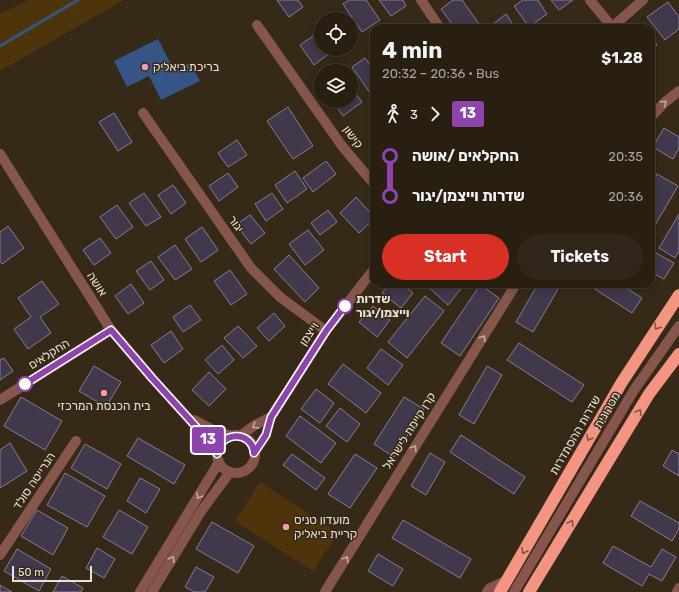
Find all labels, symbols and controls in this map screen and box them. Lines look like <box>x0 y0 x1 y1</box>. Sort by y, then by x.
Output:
map controls <box>314 12 358 108</box>
button: locate <box>314 12 358 56</box>
text: 4 min <box>382 37 442 64</box>
text: $1.28 <box>601 49 643 67</box>
place label: בריכת ביאליק <box>153 60 220 74</box>
marker: בריכת ביאליק <box>140 62 150 72</box>
button: layers <box>314 64 358 108</box>
text: 20:32 – 20:36 · Bus <box>382 66 499 81</box>
one-way arrow <box>660 101 667 108</box>
icon: walk <box>382 103 404 125</box>
icon: forward <box>424 103 446 125</box>
text: 13 <box>460 105 476 122</box>
text: 3 <box>410 107 418 122</box>
street label: קישון <box>340 123 366 151</box>
text: החקלאים /אושה <box>412 147 519 165</box>
text: 20:35 <box>608 149 643 164</box>
text: שדרות וייצמן/יגור <box>412 187 525 205</box>
text: 20:36 <box>608 189 643 204</box>
street label: יגור <box>225 213 247 235</box>
button: Start <box>382 234 509 280</box>
button: Tickets <box>517 234 643 280</box>
street label: אושה <box>84 269 110 299</box>
place label: שדרות וייצמן/יגור <box>356 292 409 320</box>
marker: שדרות וייצמן/יגור <box>337 298 353 314</box>
street label: וייצמן <box>296 320 322 348</box>
one-way arrow <box>655 323 662 330</box>
one-way arrow <box>478 335 485 342</box>
street label: החקלאים <box>26 336 72 372</box>
unlabelled marker <box>17 376 33 392</box>
marker: בית הכנסת המרכזי <box>99 388 109 398</box>
street label: מטרונית <box>591 389 623 431</box>
street label: קרן קיימת לישראל <box>380 390 438 472</box>
street label: שדרות ההסתדרות <box>547 393 603 477</box>
place label: בית הכנסת המרכזי <box>57 399 151 413</box>
one-way arrow <box>634 409 641 416</box>
one-way arrow <box>252 421 259 428</box>
line badge: 13 <box>190 427 226 453</box>
text: 13 <box>200 431 216 448</box>
one-way arrow <box>587 434 594 441</box>
one-way arrow <box>409 445 417 452</box>
street label: הנרייטה סולד <box>10 450 58 512</box>
one-way arrow <box>196 492 203 499</box>
place label: מועדון טניס קריית ביאליק <box>294 513 357 541</box>
one-way arrow <box>567 520 574 527</box>
marker: מועדון טניס קריית ביאליק <box>281 522 291 532</box>
one-way arrow <box>522 547 529 554</box>
one-way arrow <box>168 555 175 563</box>
one-way arrow <box>341 556 348 563</box>
scale bar <box>12 564 92 583</box>
text: 50 m <box>18 566 44 579</box>

